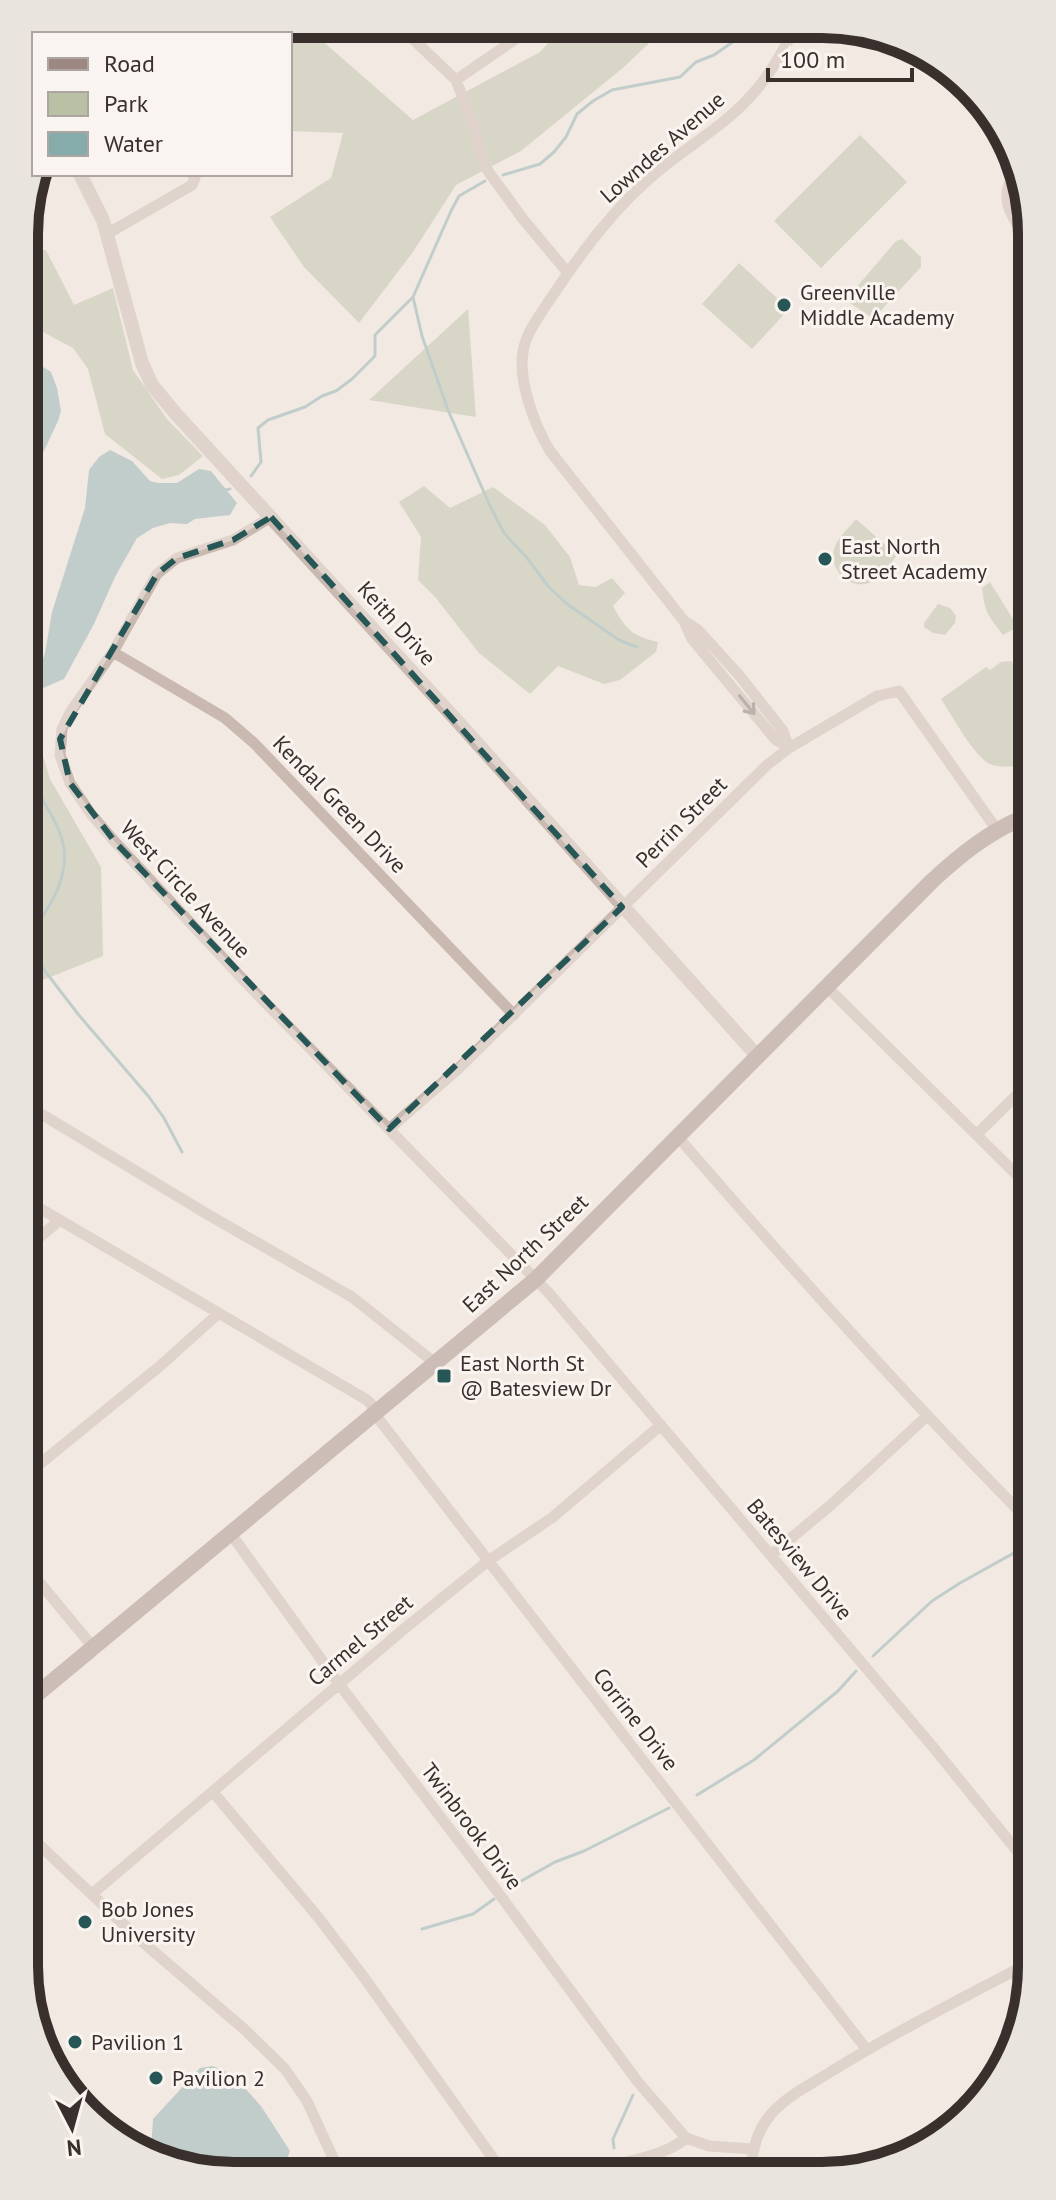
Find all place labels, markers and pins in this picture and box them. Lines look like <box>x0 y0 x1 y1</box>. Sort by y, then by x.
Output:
place label: Greenville Middle Academy <box>800 278 955 331</box>
marker: Greenville Middle Academy <box>775 296 793 314</box>
place label: East North Street Academy <box>841 532 988 585</box>
marker: East North Street Academy <box>816 550 834 568</box>
place label: East North St @ Batesview Dr <box>460 1349 612 1402</box>
marker: East North St @ Batesview Dr <box>435 1367 453 1385</box>
place label: Bob Jones University <box>101 1895 196 1948</box>
marker: Bob Jones University <box>76 1913 94 1931</box>
place label: Pavilion 1 <box>91 2028 184 2056</box>
marker: Pavilion 1 <box>66 2033 84 2051</box>
place label: Pavilion 2 <box>172 2064 265 2092</box>
marker: Pavilion 2 <box>147 2069 165 2087</box>

